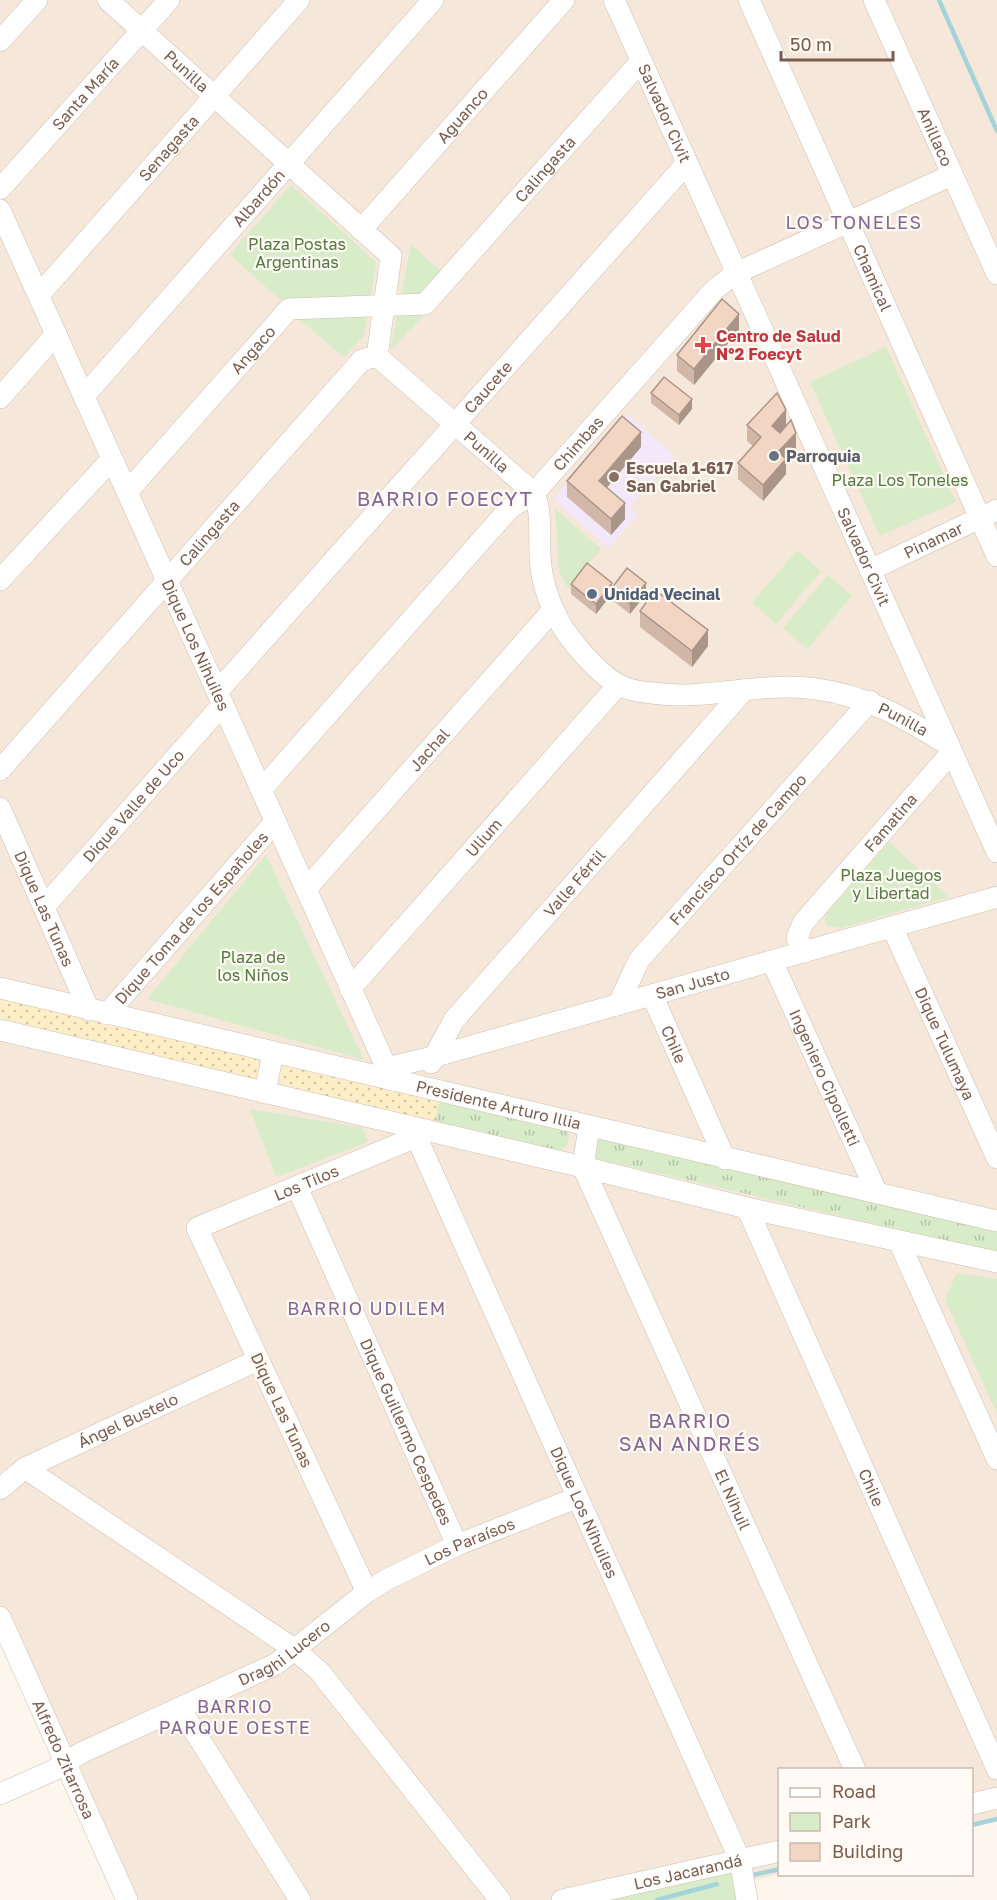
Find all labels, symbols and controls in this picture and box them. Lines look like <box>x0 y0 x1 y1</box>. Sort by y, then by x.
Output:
scale bar <box>781 24 894 62</box>
text: 50 m <box>790 33 832 55</box>
street label: Punilla <box>160 46 213 97</box>
street label: Santa María <box>48 53 123 134</box>
street label: Salvador Civit <box>634 61 696 166</box>
street label: Aguanco <box>432 83 492 147</box>
street label: Anillaco <box>914 104 957 169</box>
street label: Senagasta <box>134 111 203 185</box>
street label: Calingasta <box>510 132 580 206</box>
street label: Albardón <box>228 165 289 231</box>
district label: LOS TONELES <box>786 211 922 233</box>
park label: Plaza Postas Argentinas <box>248 234 346 272</box>
street label: Chamical <box>849 241 896 314</box>
street label: Angaco <box>226 321 280 378</box>
place label: Centro de Salud N°2 Foecyt <box>716 326 841 364</box>
marker: Centro de Salud N°2 Foecyt <box>694 336 712 354</box>
street label: Caucete <box>459 357 516 417</box>
street label: Chimbas <box>549 412 608 475</box>
street label: Punilla <box>460 426 513 477</box>
place label: Parroquia <box>786 446 861 466</box>
marker: Parroquia <box>767 449 781 463</box>
place label: Escuela 1-617 San Gabriel <box>626 458 733 496</box>
marker: Escuela 1-617 San Gabriel <box>607 470 621 484</box>
park label: Plaza Los Toneles <box>832 470 968 490</box>
district label: BARRIO FOECYT <box>357 486 533 510</box>
street label: Calingasta <box>175 496 244 570</box>
street label: Salvador Civit <box>833 504 895 609</box>
street label: Pinamar <box>900 518 966 563</box>
street label: Dique Los Nihuiles <box>158 576 234 714</box>
place label: Unidad Vecinal <box>604 584 721 604</box>
marker: Unidad Vecinal <box>585 587 599 601</box>
street label: Punilla <box>875 698 932 740</box>
street label: Jachal <box>405 724 454 775</box>
street label: Dique Valle de Uco <box>78 745 188 866</box>
street label: Francisco Ortíz de Campo <box>665 769 811 929</box>
street label: Famatina <box>860 789 921 856</box>
street label: Ulium <box>461 814 506 861</box>
street label: Dique Toma de los Españoles <box>110 827 272 1008</box>
street label: Valle Fértil <box>539 845 609 921</box>
street label: Dique Las Tunas <box>10 848 79 970</box>
park label: Plaza Juegos y Libertad <box>840 865 942 903</box>
park label: Plaza de los Niños <box>217 947 289 985</box>
street label: San Justo <box>653 963 732 1003</box>
street label: Dique Tulumaya <box>911 984 979 1103</box>
street label: Ingeniero Cipolletti <box>785 1006 864 1149</box>
street label: Chile <box>657 1022 691 1066</box>
street label: Presidente Arturo Illia <box>414 1076 583 1133</box>
street label: Los Tilos <box>271 1160 342 1205</box>
district label: BARRIO UDILEM <box>287 1297 447 1319</box>
street label: Dique Guillermo Cespedes <box>356 1335 457 1528</box>
street label: Dique Las Tunas <box>247 1349 317 1471</box>
street label: Ángel Bustelo <box>75 1389 181 1452</box>
district label: BARRIO SAN ANDRÉS <box>619 1408 761 1455</box>
street label: Dique Los Nihuiles <box>546 1443 623 1581</box>
street label: Chile <box>854 1465 889 1510</box>
street label: El Nihuil <box>711 1466 755 1533</box>
street label: Los Paraísos <box>421 1513 518 1570</box>
street label: Draghi Lucero <box>235 1615 334 1690</box>
district label: BARRIO PARQUE OESTE <box>159 1695 311 1738</box>
street label: Alfredo Zitarrosa <box>28 1696 99 1822</box>
legend <box>778 1768 973 1876</box>
text: Road <box>832 1780 876 1802</box>
text: Park <box>832 1810 871 1832</box>
text: Building <box>832 1840 903 1862</box>
street label: Los Jacarandá <box>632 1850 744 1894</box>

